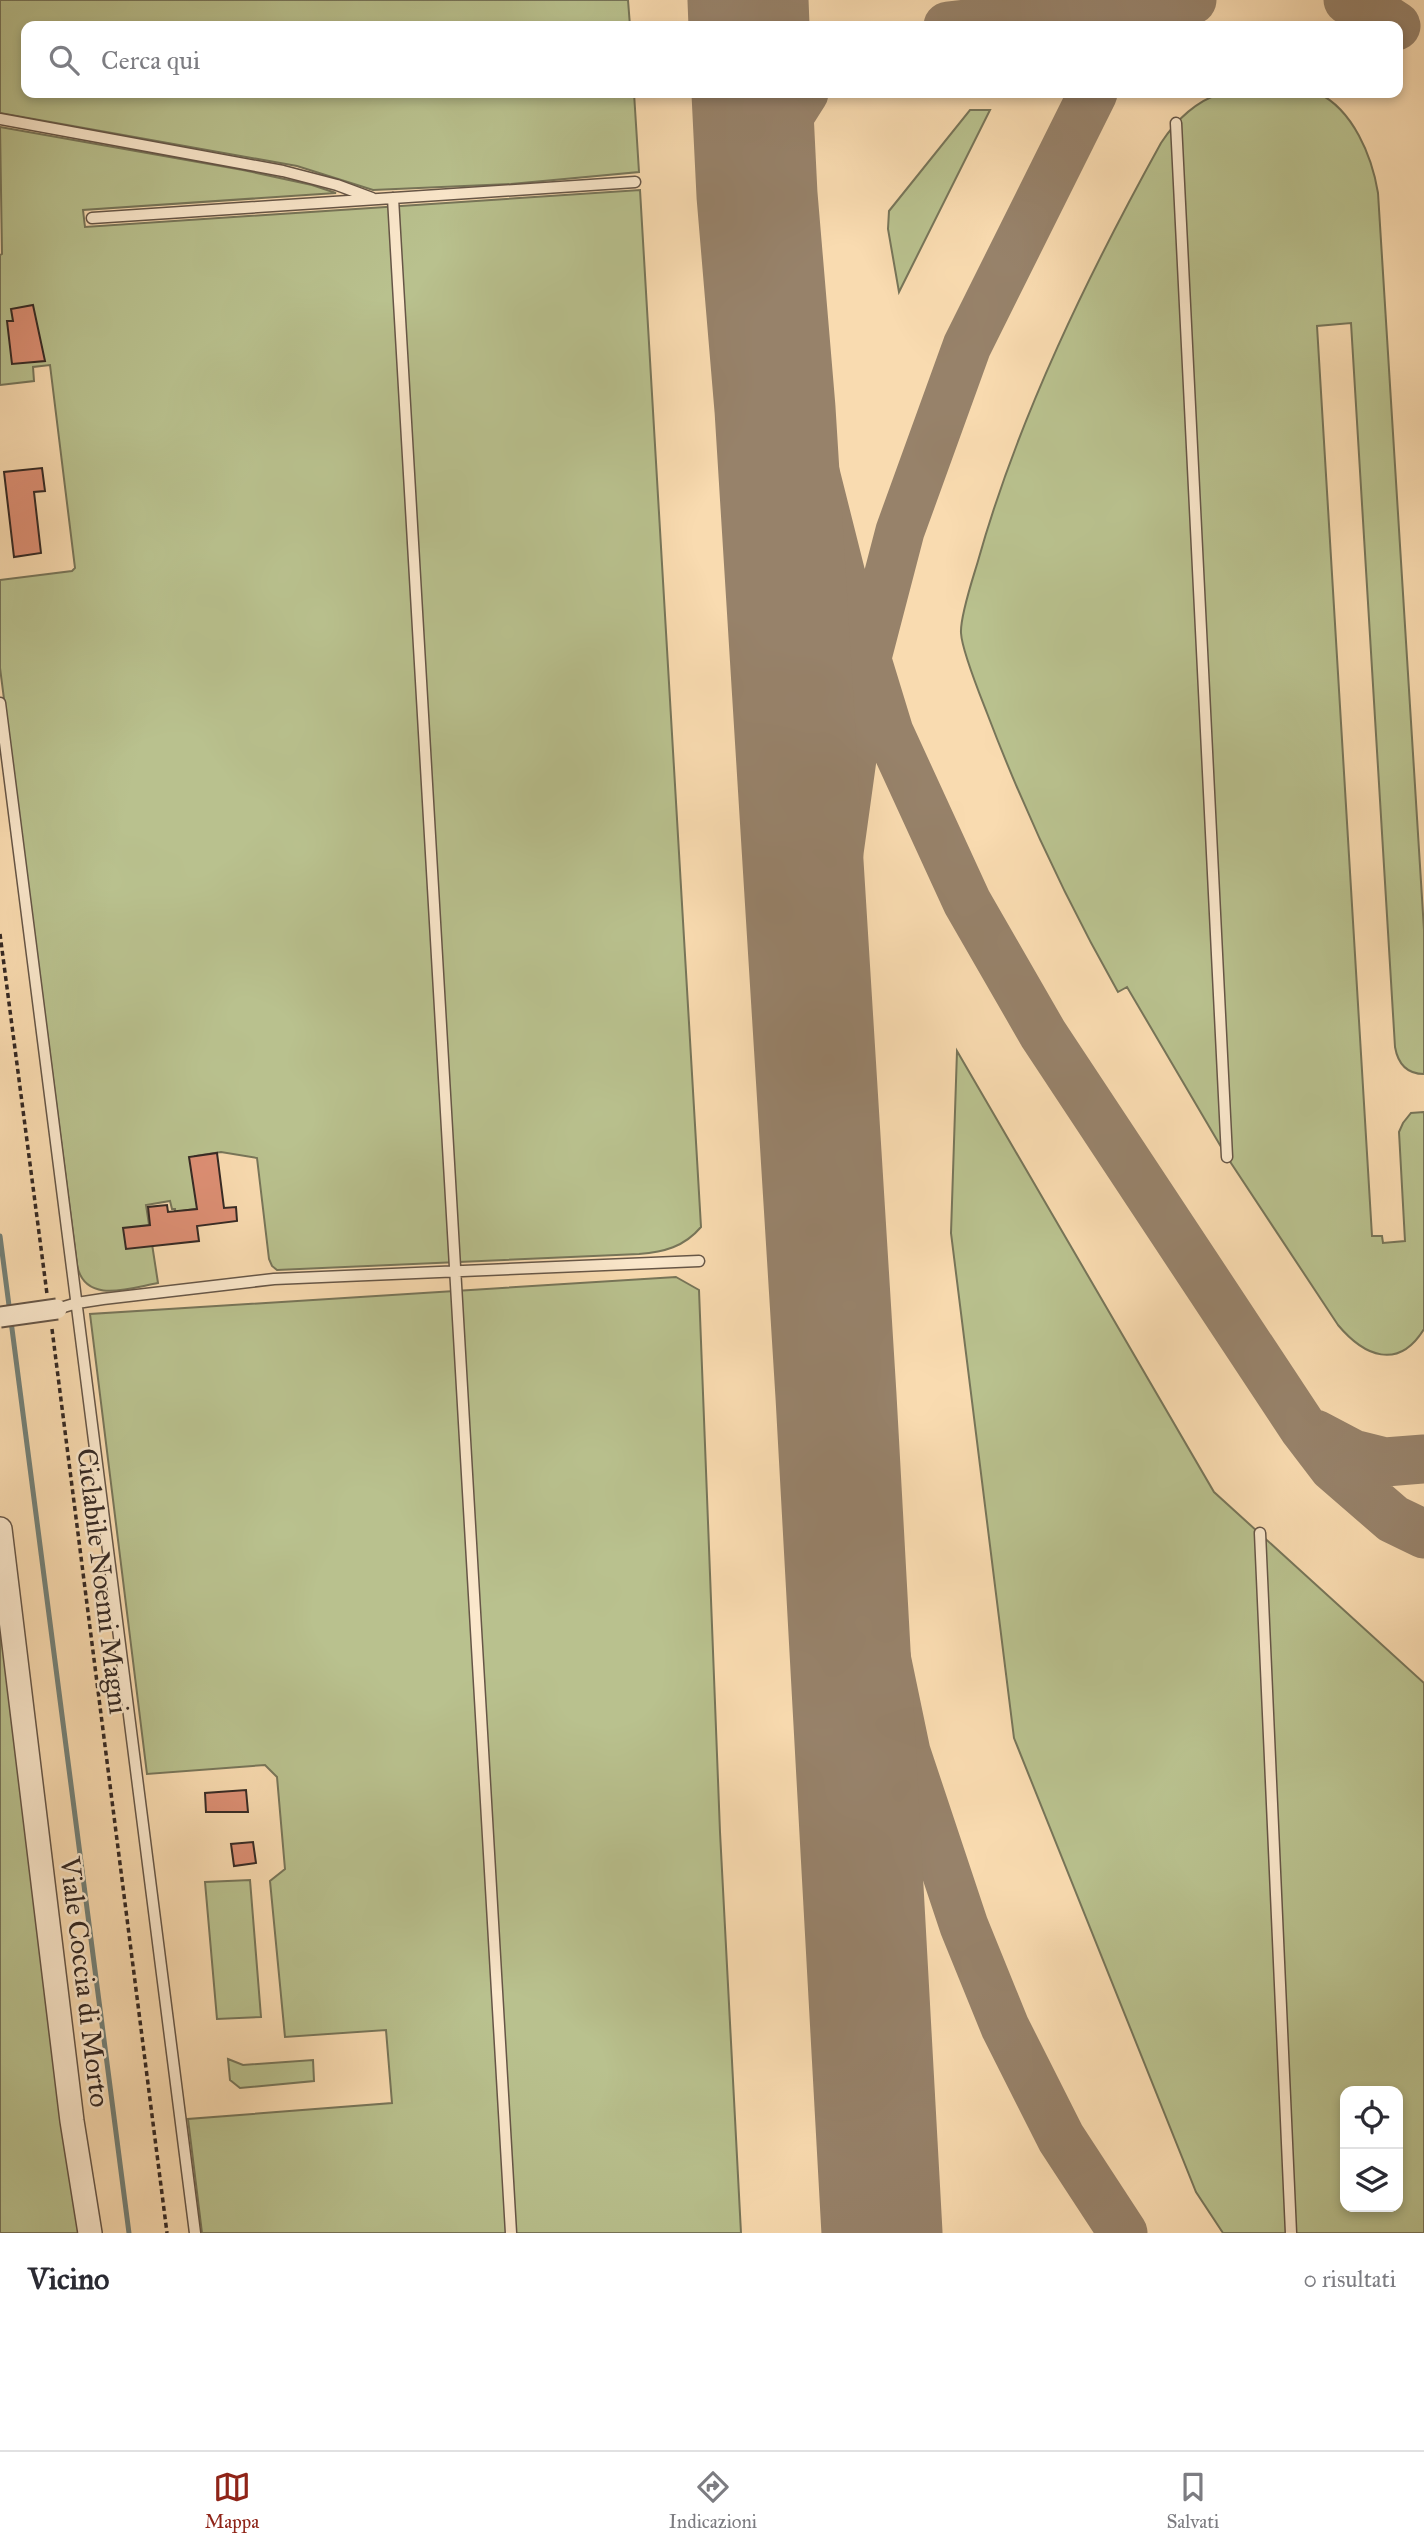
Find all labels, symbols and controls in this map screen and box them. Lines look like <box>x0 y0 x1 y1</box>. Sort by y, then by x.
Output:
search box <box>21 21 1403 98</box>
icon: search <box>45 41 83 79</box>
text: Cerca qui <box>101 44 200 76</box>
street label: Ciclabile Noemi Magni <box>69 1446 137 1716</box>
street label: Viale Coccia di Morto <box>52 1854 118 2109</box>
map controls <box>1340 2086 1403 2212</box>
button: locate <box>1340 2086 1403 2149</box>
button: layers <box>1340 2149 1403 2212</box>
text: Vicino <box>28 2261 109 2297</box>
text: 0 risultati <box>1304 2265 1396 2293</box>
tab: Mappa <box>205 2468 259 2533</box>
tab: Indicazioni <box>669 2468 757 2533</box>
tab: Salvati <box>1166 2468 1219 2533</box>

